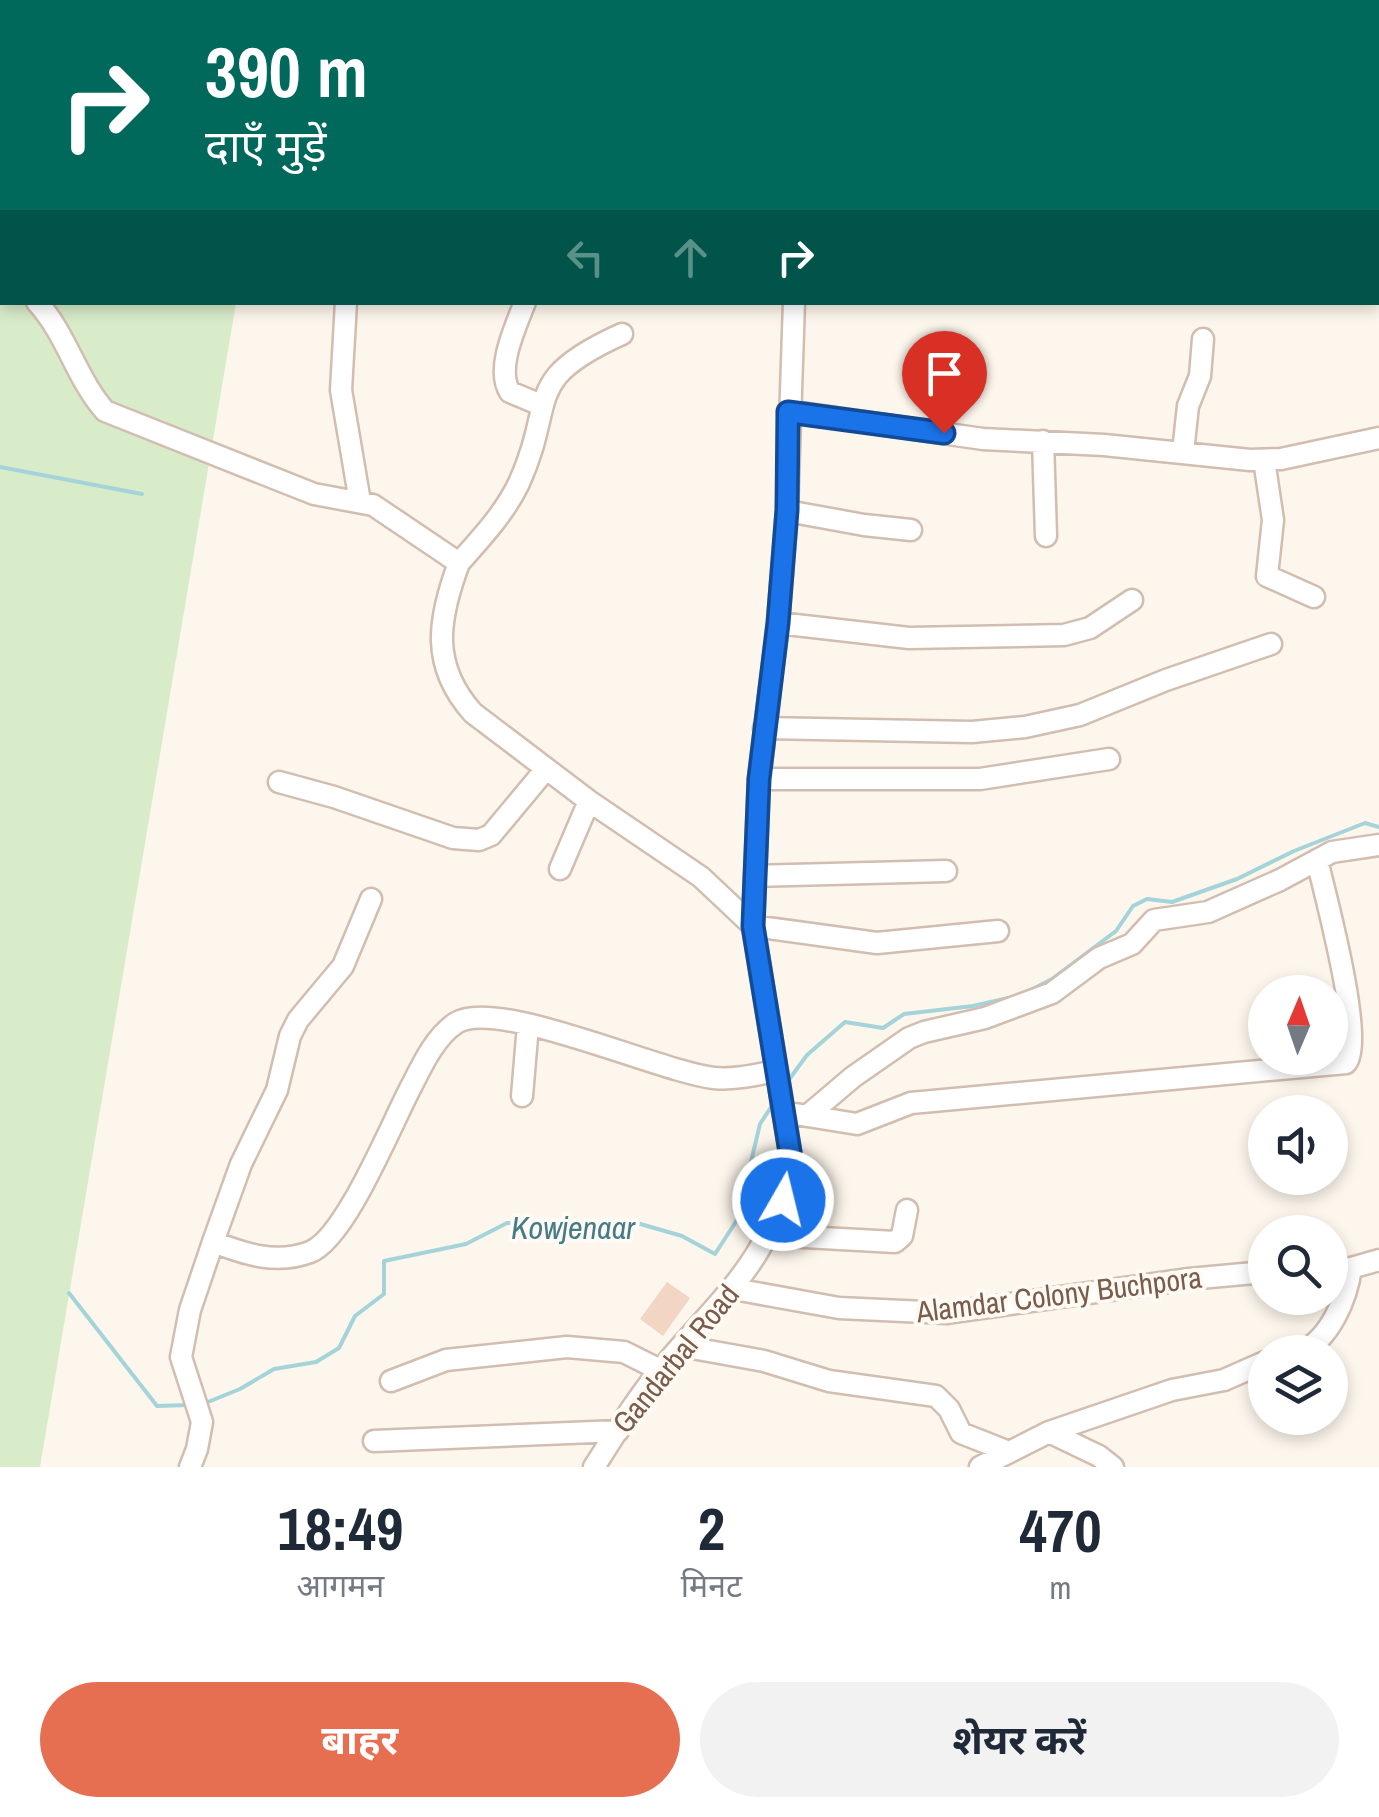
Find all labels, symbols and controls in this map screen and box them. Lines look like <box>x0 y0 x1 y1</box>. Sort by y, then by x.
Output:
text: 390 m <box>205 25 368 119</box>
icon: right <box>40 40 170 170</box>
text: दाएँ मुड़ें <box>205 115 327 176</box>
icon: left <box>558 230 613 285</box>
icon: ahead <box>663 230 718 285</box>
icon: right <box>768 230 823 285</box>
pin <box>902 331 987 434</box>
icon: arrive <box>917 346 972 401</box>
north arrow <box>1248 975 1348 1075</box>
map controls <box>1248 975 1348 1435</box>
button: sound <box>1248 1095 1348 1195</box>
position arrow <box>731 1148 835 1252</box>
water label: Kowjenaar <box>511 1206 636 1249</box>
button: search <box>1248 1215 1348 1315</box>
street label: Alamdar Colony Buchpora <box>913 1257 1204 1331</box>
street label: Gandarbal Road <box>603 1276 748 1441</box>
button: layers <box>1248 1335 1348 1435</box>
text: 18:49 <box>277 1488 403 1569</box>
text: 2 <box>698 1488 725 1569</box>
text: 470 <box>1019 1490 1102 1571</box>
text: आगमन <box>297 1564 384 1607</box>
text: मिनट <box>681 1564 742 1607</box>
text: m <box>1050 1566 1071 1609</box>
button: बाहर <box>40 1682 680 1797</box>
button: शेयर करें <box>700 1682 1339 1797</box>

